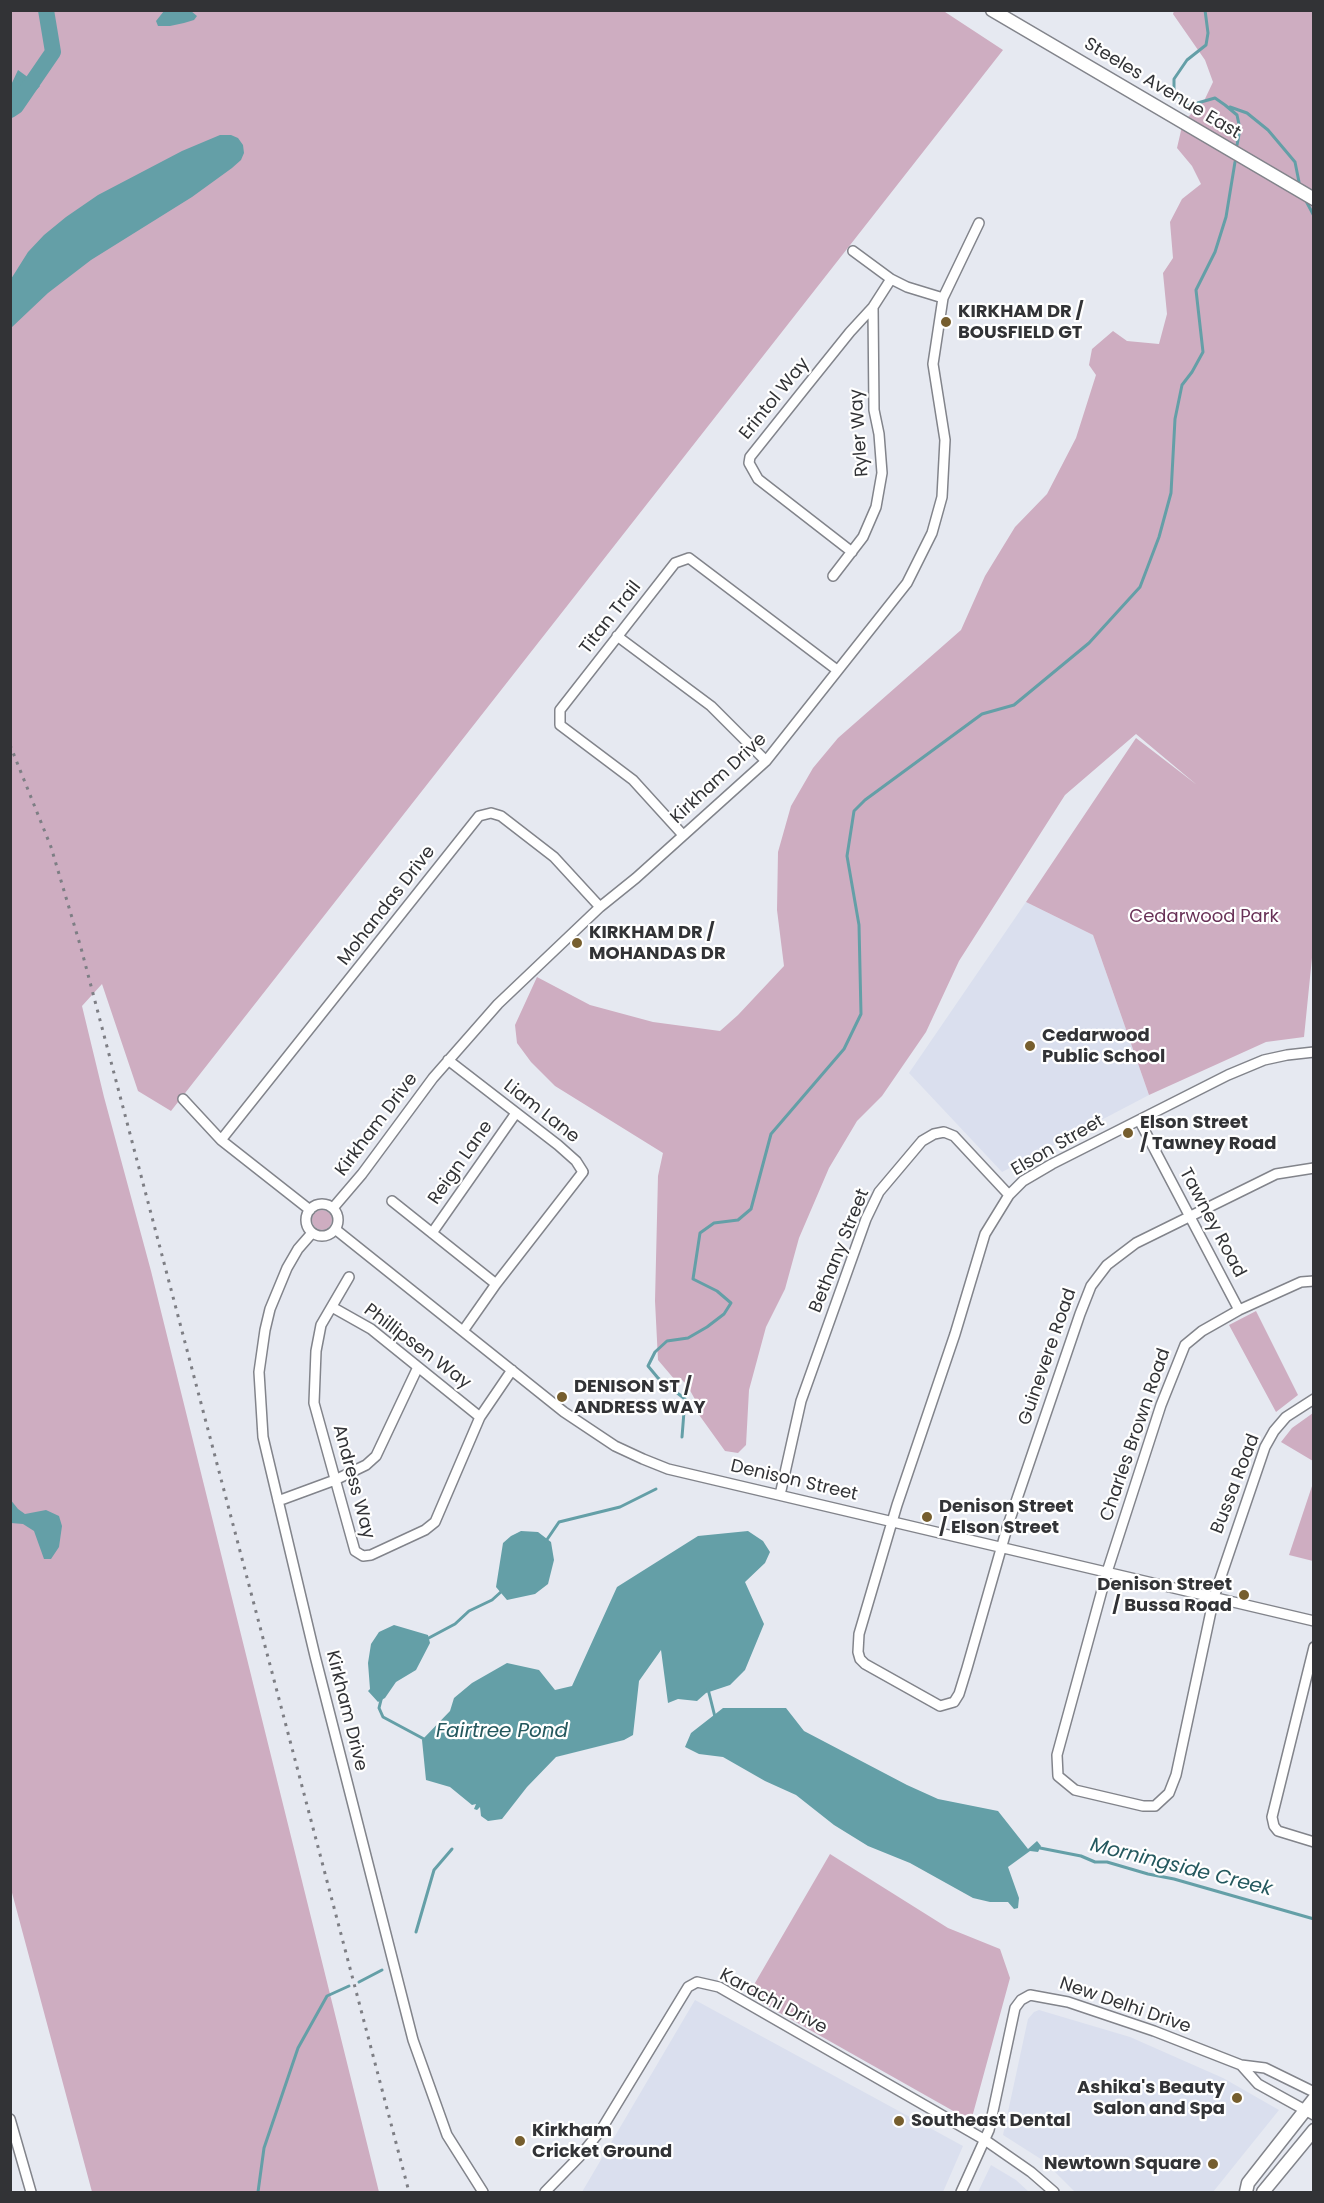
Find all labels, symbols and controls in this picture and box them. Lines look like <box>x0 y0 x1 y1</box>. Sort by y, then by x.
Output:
street label: Steeles Avenue East <box>1080 34 1244 144</box>
place label: KIRKHAM DR / BOUSFIELD GT <box>958 301 1084 344</box>
marker: KIRKHAM DR / BOUSFIELD GT <box>939 315 953 329</box>
street label: Erintol Way <box>735 354 815 444</box>
street label: Ryler Way <box>846 388 874 478</box>
street label: Titan Trail <box>576 577 646 659</box>
street label: Kirkham Drive <box>667 729 771 829</box>
street label: Mohandas Drive <box>334 842 440 970</box>
park label: Cedarwood Park <box>1129 906 1279 928</box>
place label: KIRKHAM DR / MOHANDAS DR <box>589 922 726 964</box>
marker: KIRKHAM DR / MOHANDAS DR <box>570 936 584 950</box>
place label: Cedarwood Public School <box>1042 1025 1165 1068</box>
marker: Cedarwood Public School <box>1023 1039 1037 1053</box>
street label: Kirkham Drive <box>331 1069 423 1181</box>
street label: Liam Lane <box>499 1076 583 1148</box>
street label: Elson Street <box>1008 1111 1108 1181</box>
place label: Elson Street / Tawney Road <box>1140 1112 1276 1154</box>
street label: Reign Lane <box>424 1117 498 1209</box>
marker: Elson Street / Tawney Road <box>1121 1126 1135 1140</box>
street label: Tawney Road <box>1174 1164 1250 1282</box>
street label: Bethany Street <box>805 1186 875 1316</box>
street label: Guinevere Road <box>1014 1286 1082 1428</box>
street label: Phillipsen Way <box>359 1300 475 1394</box>
street label: Charles Brown Road <box>1096 1346 1176 1524</box>
place label: DENISON ST / ANDRESS WAY <box>574 1376 706 1418</box>
marker: DENISON ST / ANDRESS WAY <box>555 1390 569 1404</box>
street label: Andress Way <box>327 1423 379 1541</box>
street label: Bussa Road <box>1207 1431 1265 1537</box>
street label: Denison Street <box>728 1456 860 1506</box>
place label: Denison Street / Elson Street <box>939 1496 1074 1538</box>
marker: Denison Street / Elson Street <box>920 1510 934 1524</box>
place label: Denison Street / Bussa Road <box>1097 1574 1232 1616</box>
marker: Denison Street / Bussa Road <box>1237 1588 1251 1602</box>
street label: Kirkham Drive <box>321 1649 371 1773</box>
water label: Fairtree Pond <box>436 1720 568 1744</box>
water label: Morningside Creek <box>1087 1834 1275 1902</box>
street label: Karachi Drive <box>716 1965 830 2039</box>
street label: New Delhi Drive <box>1056 1973 1194 2039</box>
place label: Ashika's Beauty Salon and Spa <box>1077 2077 1225 2120</box>
marker: Ashika's Beauty Salon and Spa <box>1230 2091 1244 2105</box>
place label: Southeast Dental <box>911 2110 1071 2132</box>
marker: Southeast Dental <box>892 2114 906 2128</box>
place label: Kirkham Cricket Ground <box>532 2120 672 2162</box>
marker: Kirkham Cricket Ground <box>513 2134 527 2148</box>
place label: Newtown Square <box>1044 2153 1201 2175</box>
marker: Newtown Square <box>1206 2157 1220 2171</box>

